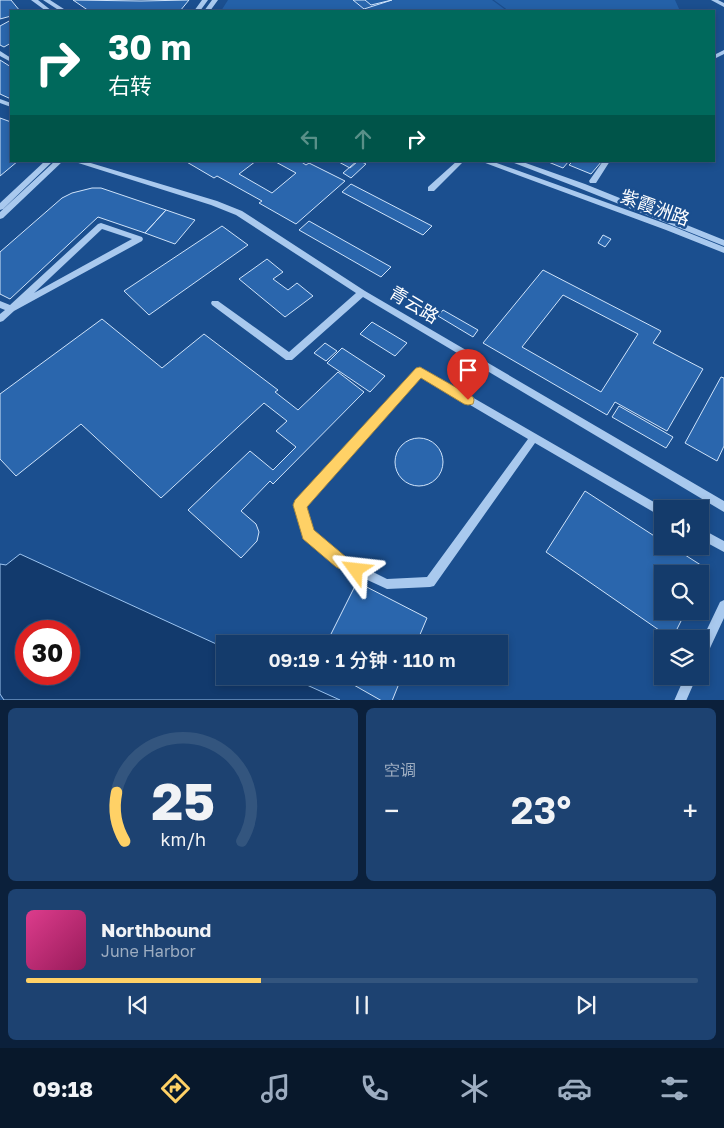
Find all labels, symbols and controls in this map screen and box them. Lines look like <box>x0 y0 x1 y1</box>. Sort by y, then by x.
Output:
text: 30 m <box>108 26 191 68</box>
icon: right <box>25 30 90 95</box>
text: 右转 <box>108 72 152 99</box>
icon: left <box>296 125 324 153</box>
icon: ahead <box>349 125 377 153</box>
icon: right <box>402 125 430 153</box>
street label: 紫霞洲路 <box>618 184 693 230</box>
street label: 青云路 <box>386 281 443 327</box>
pin <box>447 349 489 400</box>
icon: arrive <box>454 356 482 384</box>
map controls <box>654 500 709 685</box>
button: sound <box>654 500 709 555</box>
position arrow <box>329 543 381 595</box>
button: search <box>654 565 709 620</box>
speed limit sign: 30 <box>15 620 80 685</box>
button: layers <box>654 630 709 685</box>
text: 09:19 · 1 分钟 · 110 m <box>268 648 456 671</box>
text: 空调 <box>384 760 416 780</box>
text: 25 <box>151 769 215 831</box>
text: 23° <box>511 787 571 832</box>
text: − <box>384 794 399 827</box>
text: + <box>683 794 698 827</box>
text: km/h <box>160 828 206 850</box>
text: Northbound <box>101 918 211 941</box>
text: June Harbor <box>101 941 196 961</box>
icon: previous <box>124 991 152 1019</box>
icon: pause <box>348 991 376 1019</box>
icon: next <box>572 991 600 1019</box>
icon: directions <box>158 1071 193 1106</box>
icon: music <box>258 1071 293 1106</box>
icon: phone <box>357 1071 392 1106</box>
icon: climate <box>457 1071 492 1106</box>
icon: car <box>557 1071 592 1106</box>
icon: filters <box>657 1071 692 1106</box>
text: 09:18 <box>32 1075 93 1102</box>

